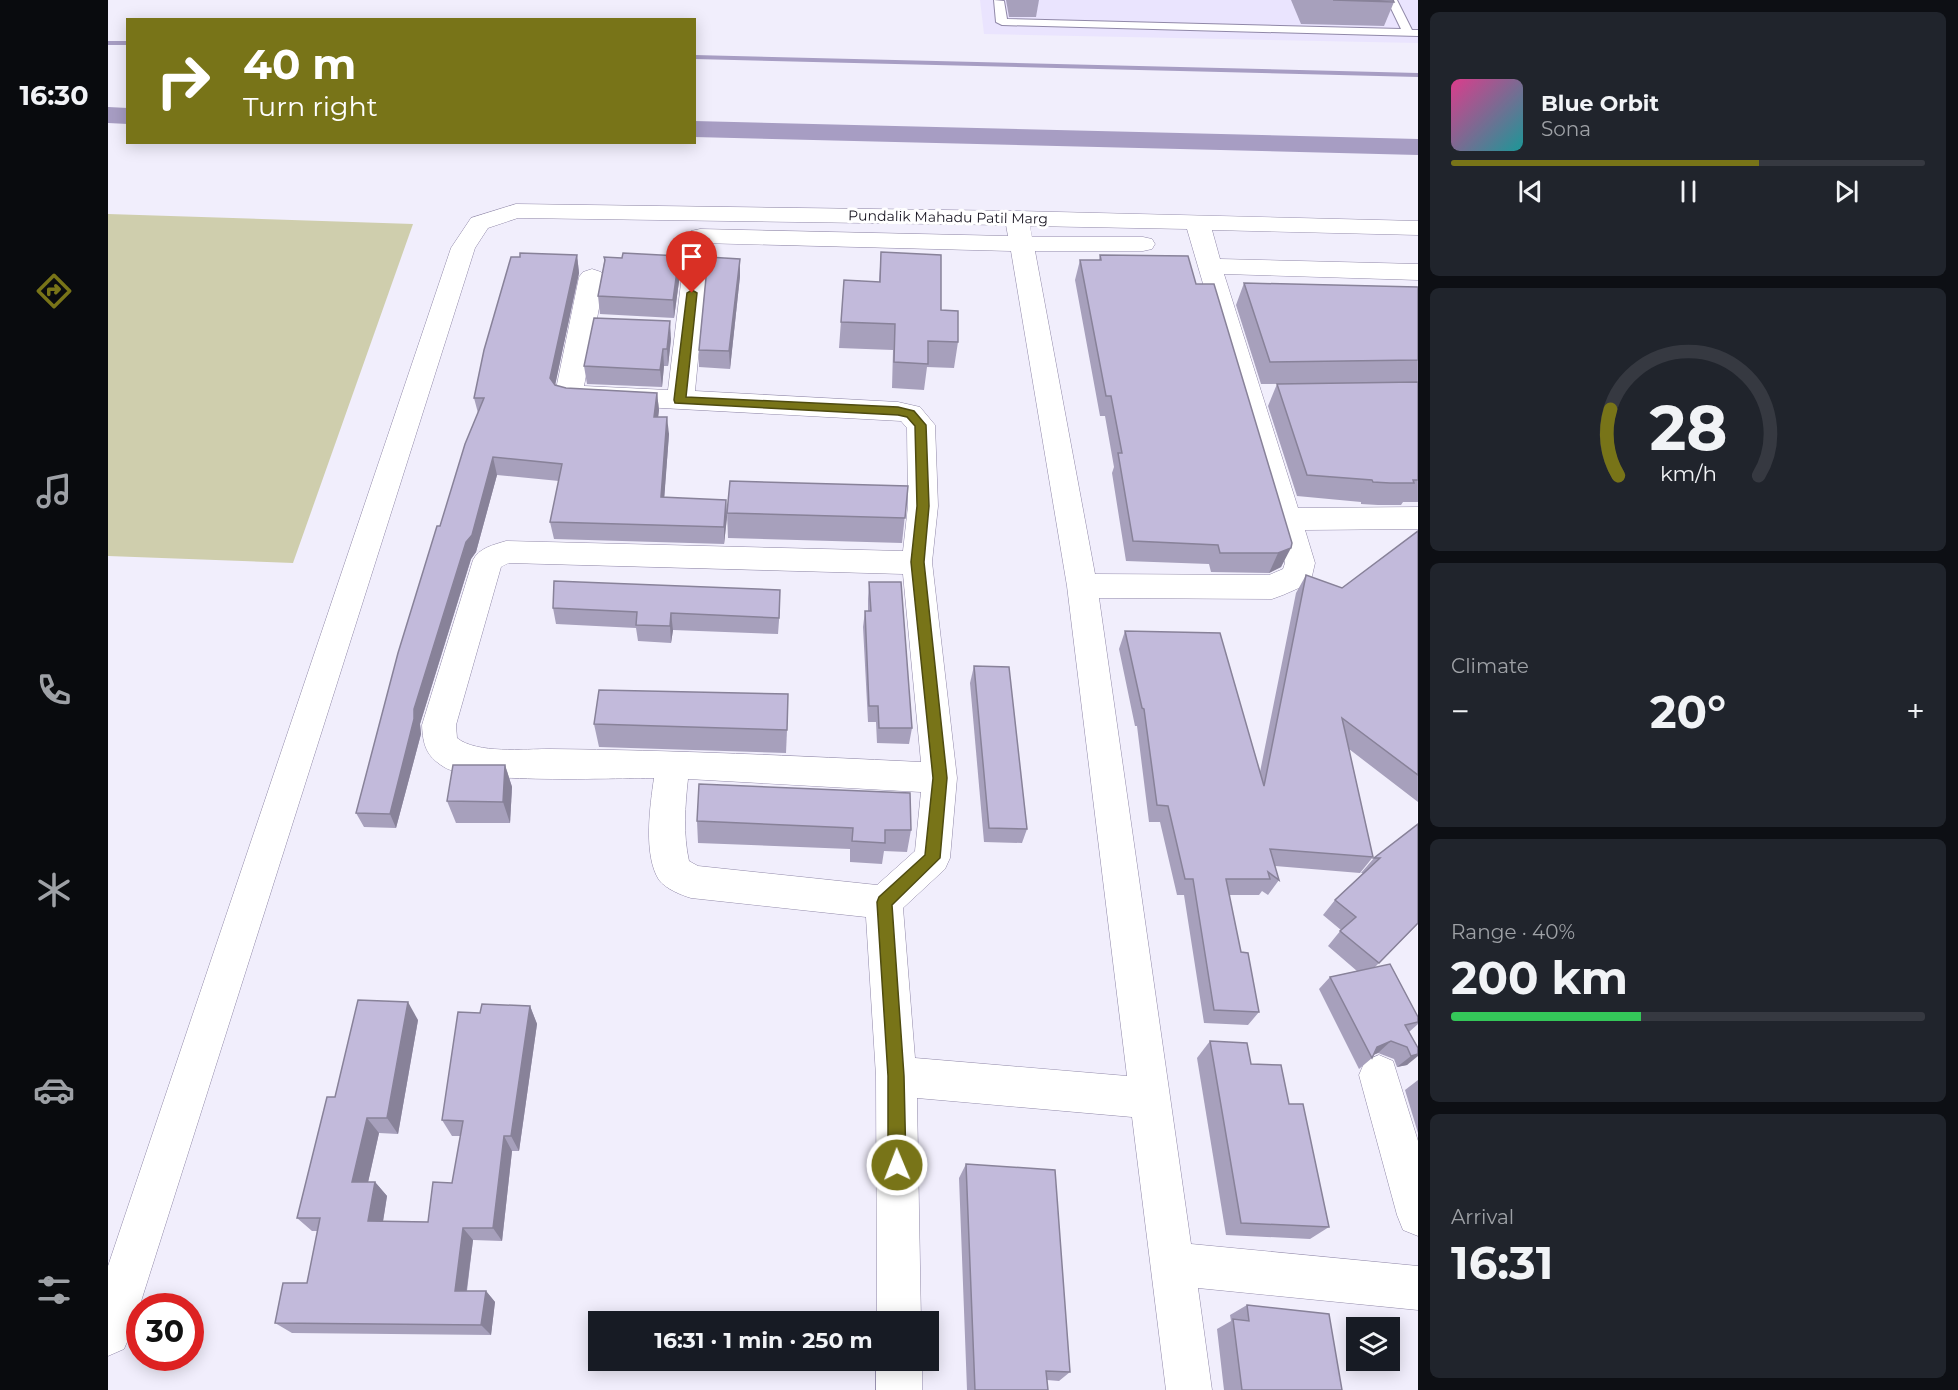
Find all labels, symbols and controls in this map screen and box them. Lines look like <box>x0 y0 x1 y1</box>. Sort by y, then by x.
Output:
text: 40 m <box>243 38 356 90</box>
icon: right <box>144 42 222 120</box>
text: 16:30 <box>19 79 89 112</box>
text: Turn right <box>243 90 378 123</box>
text: Blue Orbit <box>1541 90 1659 117</box>
text: Sona <box>1541 117 1591 141</box>
icon: previous <box>1514 175 1547 208</box>
icon: pause <box>1672 175 1705 208</box>
icon: next <box>1830 175 1863 208</box>
street label: Pundalik Mahadu Patil Marg <box>848 206 1048 228</box>
pin <box>666 231 717 293</box>
icon: arrive <box>675 240 708 273</box>
icon: directions <box>33 270 75 312</box>
text: 28 <box>1649 391 1727 467</box>
text: km/h <box>1659 461 1717 487</box>
icon: music <box>33 470 75 512</box>
text: Climate <box>1451 654 1529 678</box>
icon: phone <box>33 669 75 711</box>
text: 20° <box>1650 684 1726 739</box>
text: − <box>1451 691 1470 731</box>
text: + <box>1906 691 1925 731</box>
icon: climate <box>33 869 75 911</box>
text: Range · 40% <box>1451 920 1575 944</box>
text: 200 km <box>1451 950 1628 1005</box>
icon: car <box>33 1069 75 1111</box>
position arrow <box>865 1133 929 1197</box>
text: Arrival <box>1451 1205 1514 1229</box>
text: 16:31 <box>1451 1235 1553 1290</box>
icon: filters <box>33 1269 75 1311</box>
speed limit sign: 30 <box>126 1293 204 1371</box>
map controls <box>1346 1317 1400 1371</box>
button: layers <box>1346 1317 1400 1371</box>
text: 16:31 · 1 min · 250 m <box>654 1327 873 1354</box>

